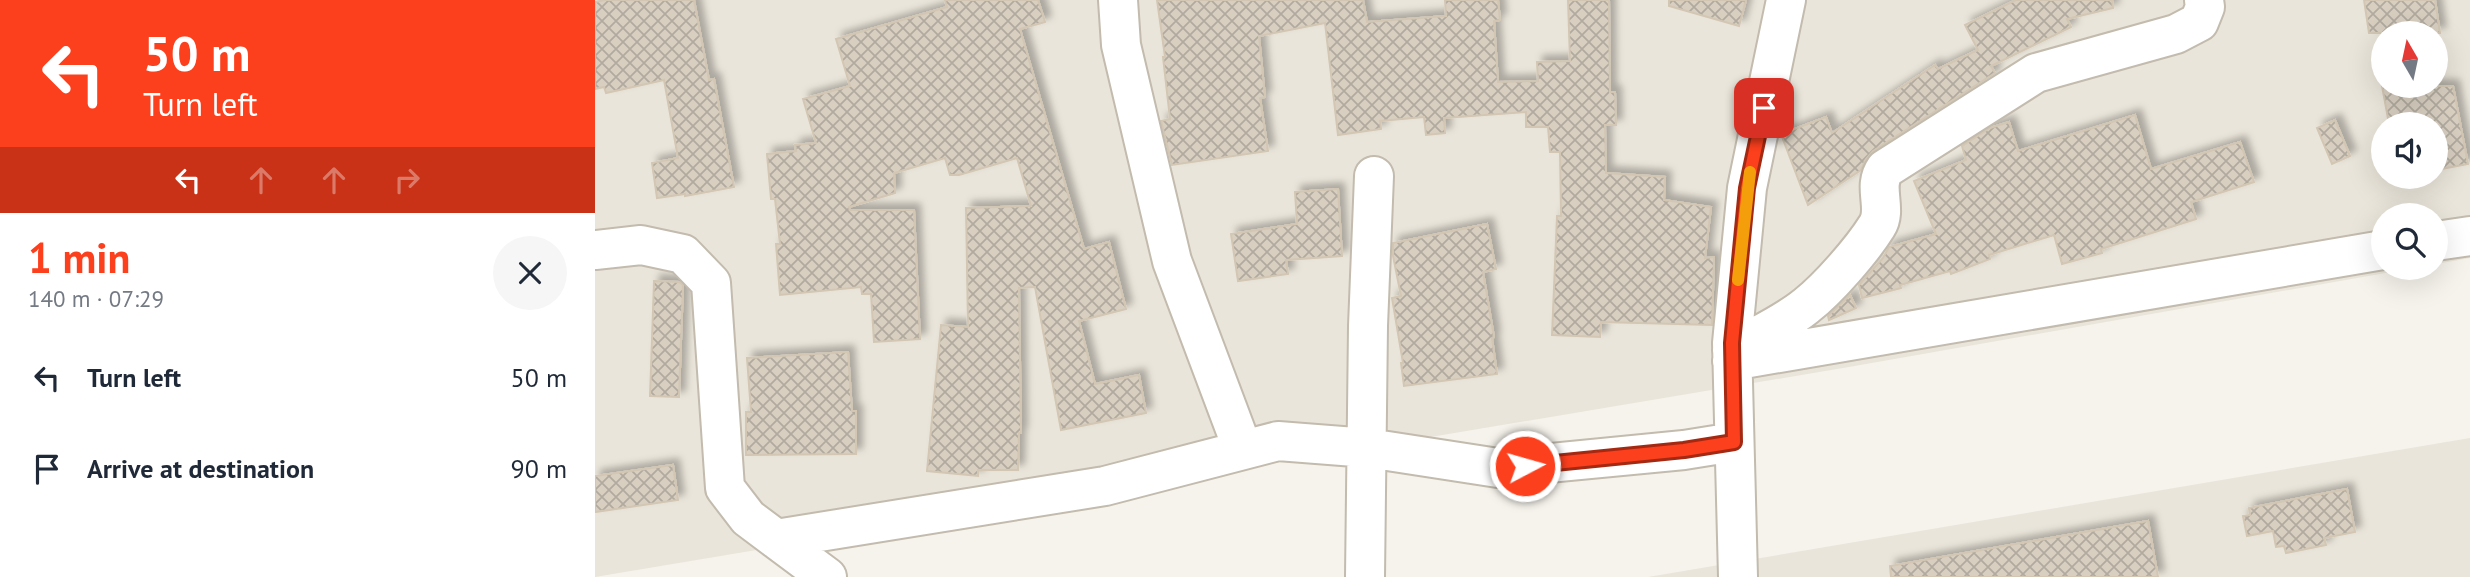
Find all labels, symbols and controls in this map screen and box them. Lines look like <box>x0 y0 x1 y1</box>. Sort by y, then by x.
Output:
text: 50 m <box>143 21 250 85</box>
north arrow <box>2371 21 2448 98</box>
map controls <box>2371 21 2448 280</box>
icon: left <box>28 28 119 119</box>
pin <box>1734 78 1794 138</box>
text: Turn left <box>143 83 258 125</box>
icon: arrive <box>1745 89 1783 127</box>
button: sound <box>2371 112 2448 189</box>
icon: left <box>169 161 207 199</box>
icon: ahead <box>242 161 280 199</box>
icon: ahead <box>315 161 353 199</box>
icon: right <box>388 161 426 199</box>
button: search <box>2371 203 2448 280</box>
text: 1 min <box>28 230 130 285</box>
button: close <box>493 236 567 310</box>
text: 140 m · 07:29 <box>28 284 164 313</box>
icon: left <box>28 359 66 397</box>
text: Turn left <box>87 361 181 394</box>
text: 50 m <box>511 361 567 394</box>
position arrow <box>1488 429 1562 503</box>
icon: arrive <box>28 450 66 488</box>
text: Arrive at destination <box>87 452 314 485</box>
text: 90 m <box>511 452 567 485</box>

